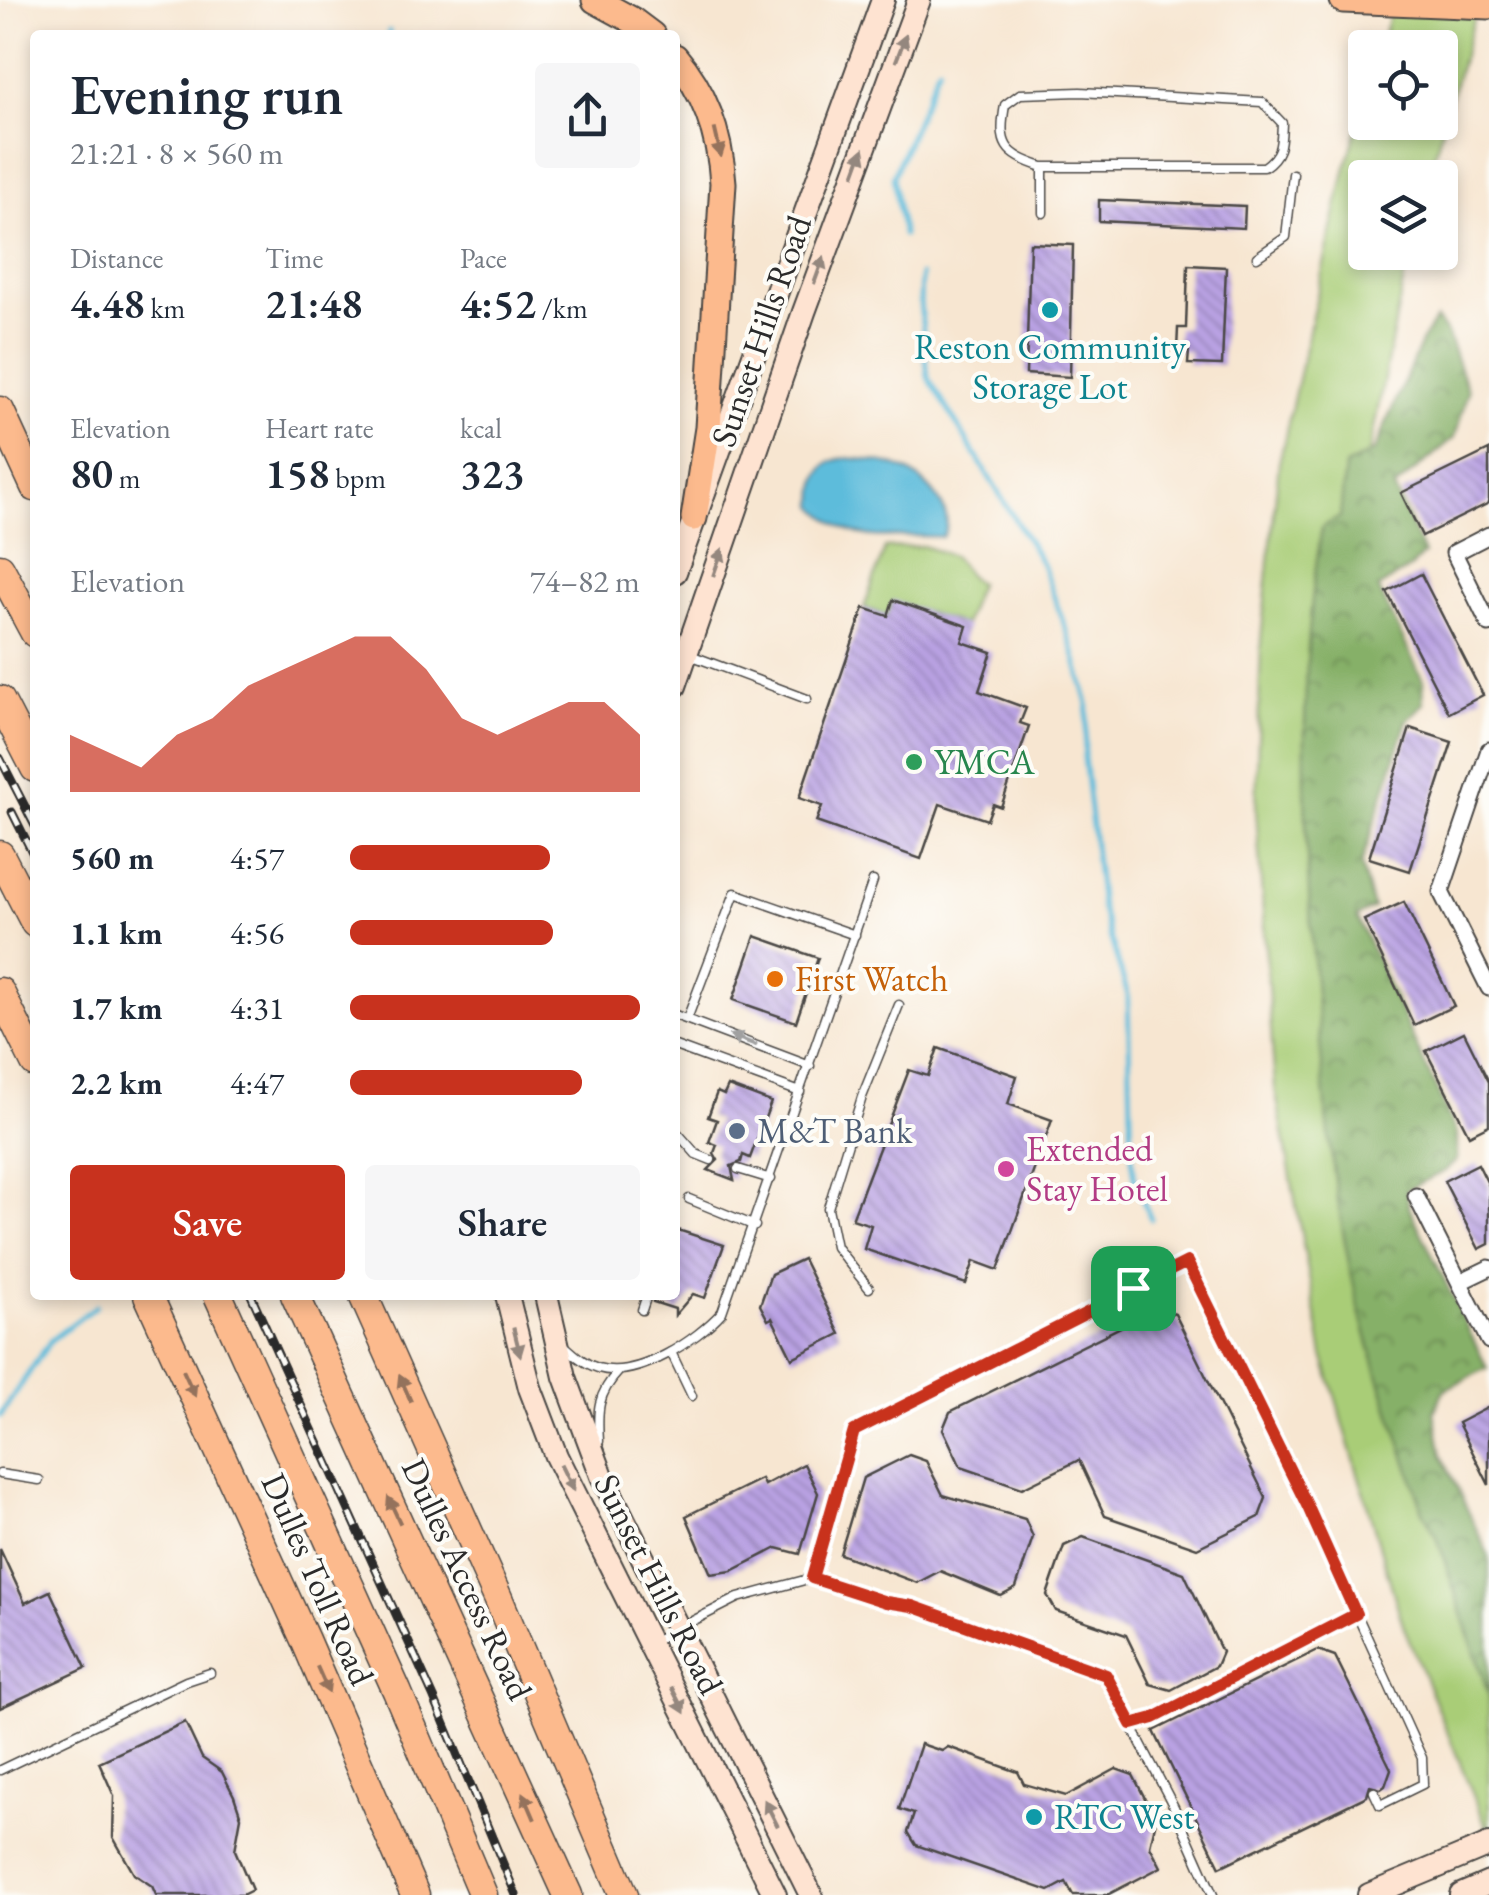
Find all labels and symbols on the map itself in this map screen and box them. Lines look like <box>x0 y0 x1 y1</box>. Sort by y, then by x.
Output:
one-way arrow <box>893 32 909 62</box>
one-way arrow <box>711 128 726 159</box>
one-way arrow <box>852 146 867 176</box>
street label: Sunset Hills Road <box>700 209 821 452</box>
one-way arrow <box>812 254 827 284</box>
marker: Reston Community Storage Lot <box>1039 299 1061 321</box>
place label: Reston Community Storage Lot <box>914 324 1187 409</box>
one-way arrow <box>711 546 726 576</box>
place label: YMCA <box>934 739 1036 784</box>
marker: YMCA <box>903 751 925 773</box>
place label: First Watch <box>795 956 948 1001</box>
marker: First Watch <box>764 968 786 990</box>
one-way arrow <box>727 1032 757 1047</box>
place label: M&T Bank <box>757 1108 913 1153</box>
marker: M&T Bank <box>726 1120 748 1142</box>
place label: Extended Stay Hotel <box>1026 1126 1168 1211</box>
marker: Extended Stay Hotel <box>995 1158 1017 1180</box>
pin <box>1091 1246 1176 1331</box>
one-way arrow <box>510 1327 525 1358</box>
one-way arrow <box>181 1368 197 1398</box>
one-way arrow <box>397 1373 413 1403</box>
street label: Dulles Access Road <box>392 1451 543 1707</box>
one-way arrow <box>558 1464 575 1493</box>
street label: Dulles Toll Road <box>252 1466 385 1692</box>
street label: Sunset Hills Road <box>585 1466 734 1702</box>
one-way arrow <box>386 1495 402 1525</box>
one-way arrow <box>315 1665 331 1695</box>
one-way arrow <box>669 1685 686 1714</box>
one-way arrow <box>521 1791 537 1820</box>
place label: RTC West <box>1054 1794 1195 1839</box>
one-way arrow <box>762 1799 779 1828</box>
marker: RTC West <box>1023 1806 1045 1828</box>

